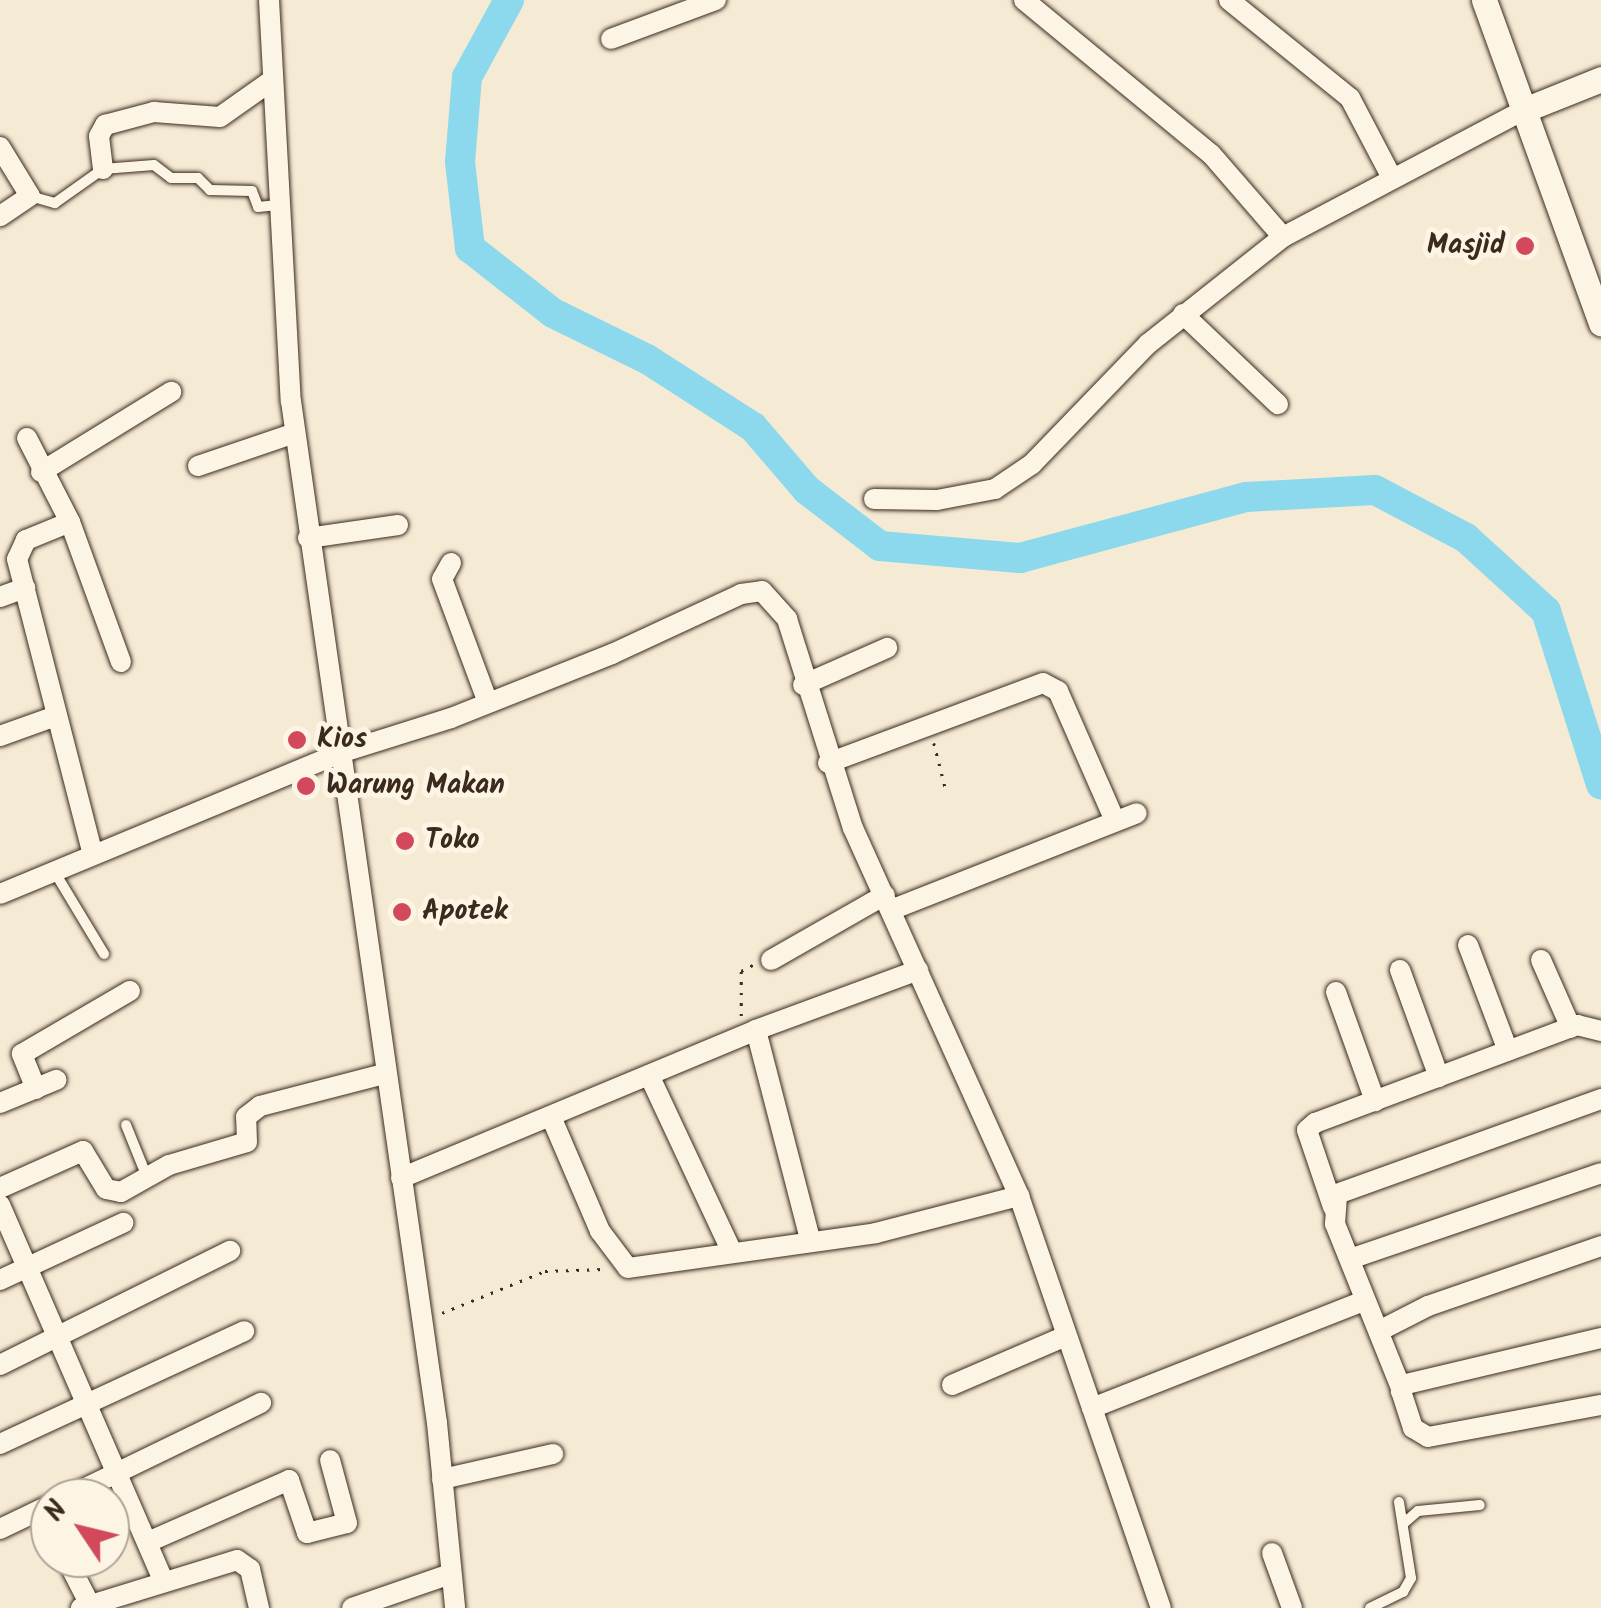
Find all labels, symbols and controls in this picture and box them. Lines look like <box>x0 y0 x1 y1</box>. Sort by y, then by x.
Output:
place label: Masjid <box>1427 229 1505 263</box>
marker: Masjid <box>1514 235 1536 257</box>
place label: Kios <box>317 723 367 757</box>
marker: Kios <box>286 729 308 751</box>
place label: Warung Makan <box>326 769 505 803</box>
marker: Warung Makan <box>295 775 317 797</box>
place label: Toko <box>425 824 480 858</box>
marker: Toko <box>394 830 416 852</box>
place label: Apotek <box>422 895 508 929</box>
marker: Apotek <box>391 901 413 923</box>
north arrow <box>30 1478 130 1578</box>
text: N <box>33 1492 80 1532</box>

